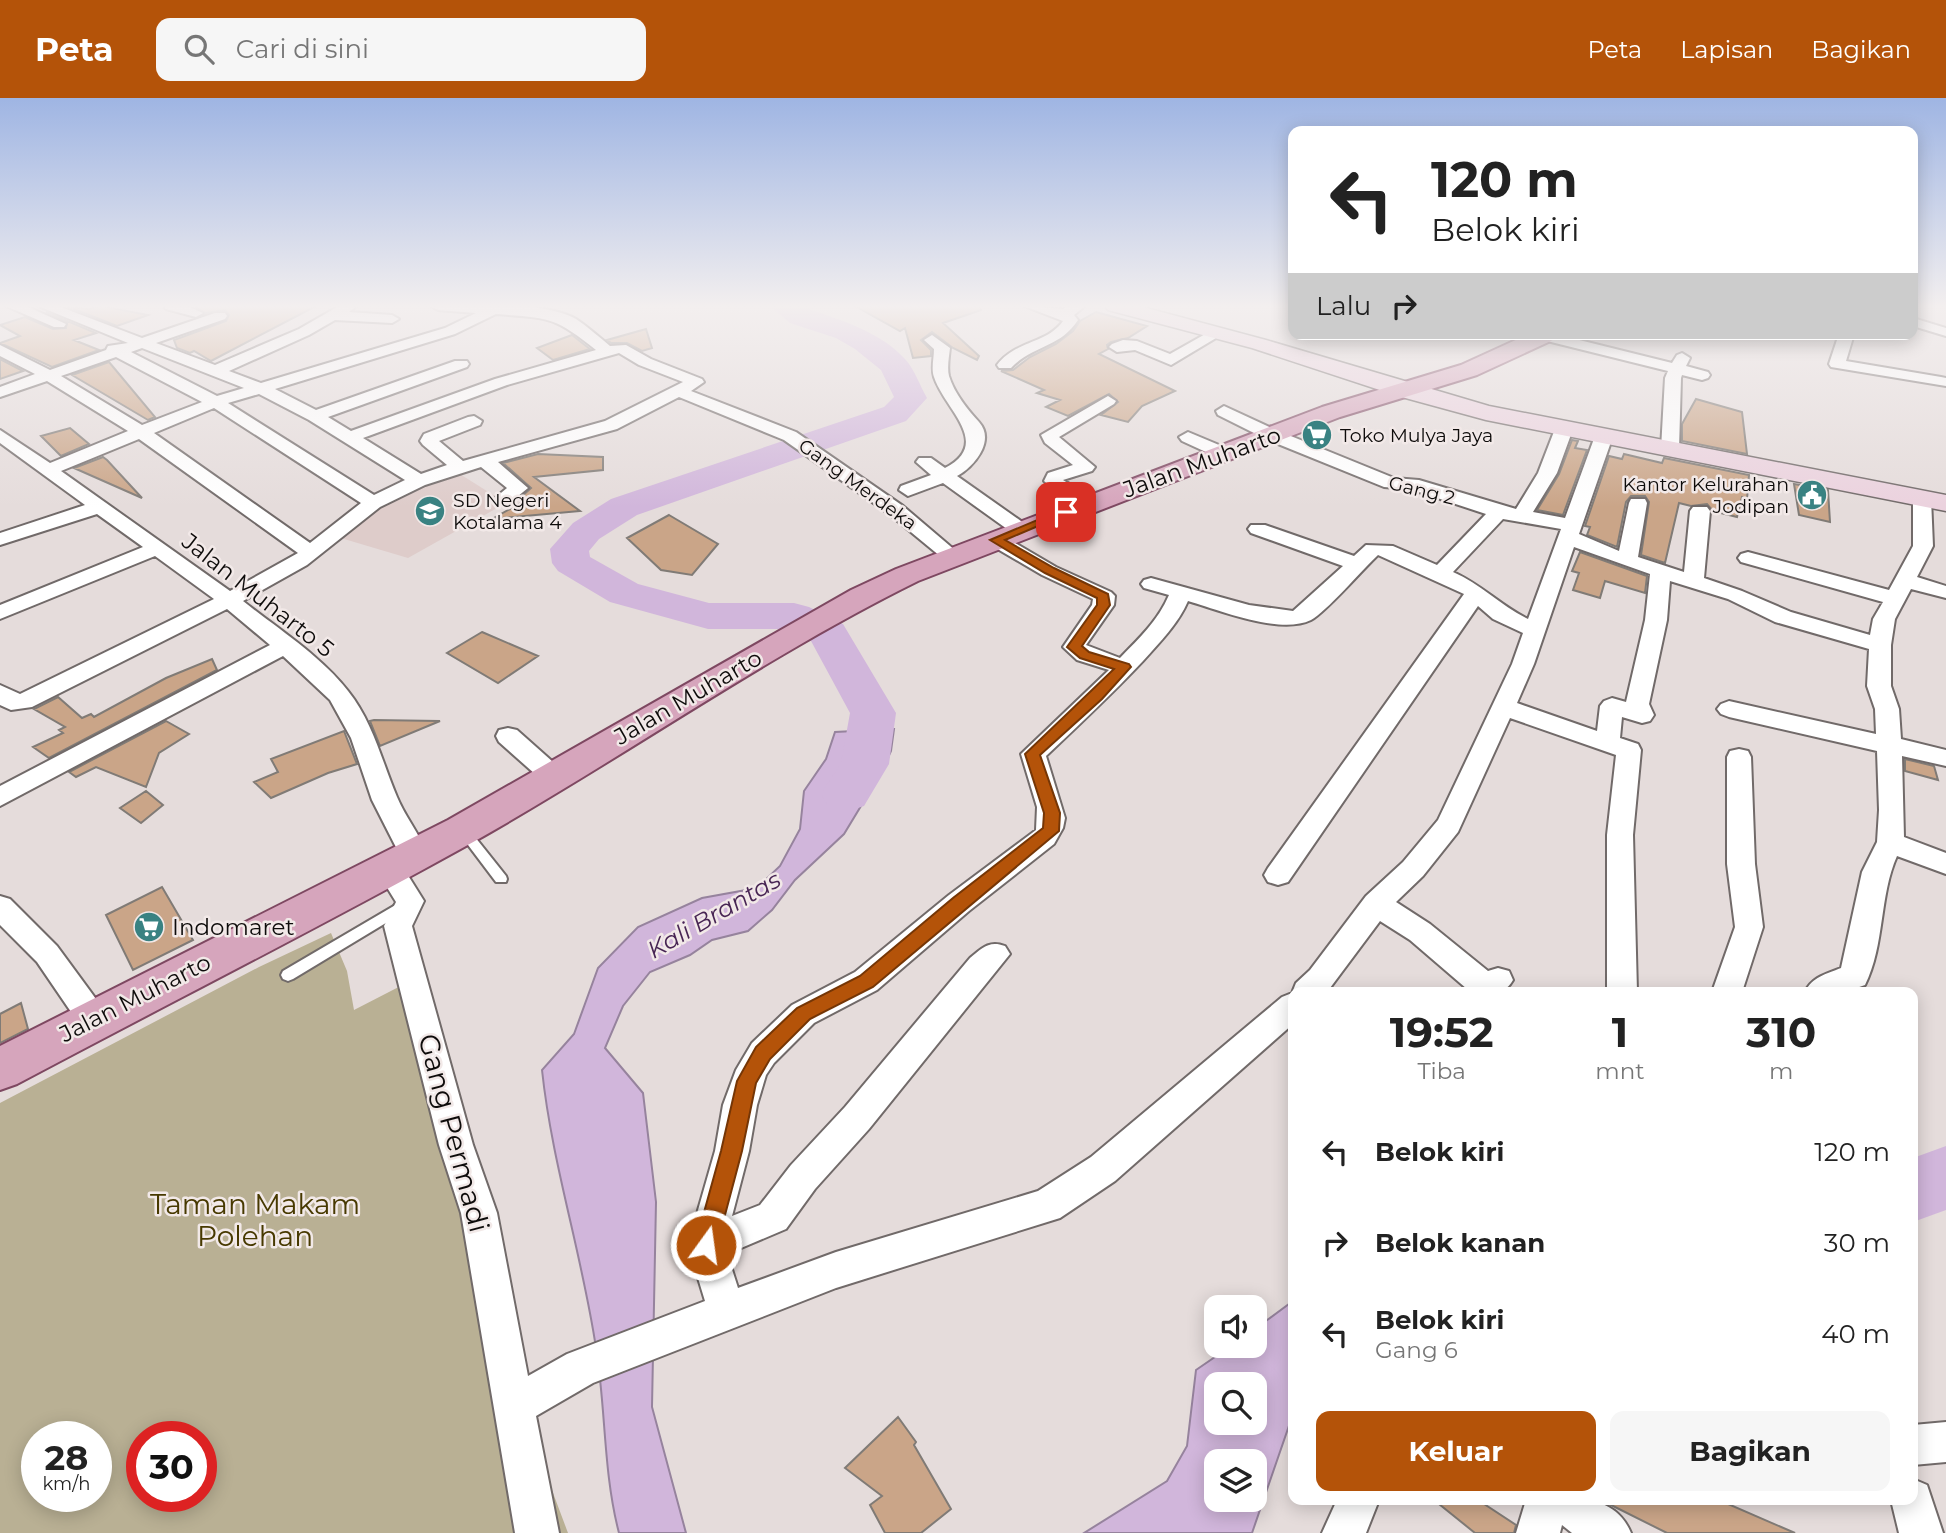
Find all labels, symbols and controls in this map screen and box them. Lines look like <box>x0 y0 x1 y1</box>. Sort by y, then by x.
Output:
search box <box>156 18 646 81</box>
text: Peta <box>35 29 114 69</box>
icon: search <box>180 30 218 68</box>
text: Cari di sini <box>236 33 369 65</box>
text: Peta <box>1587 35 1642 64</box>
text: Lapisan <box>1680 35 1773 64</box>
text: Bagikan <box>1811 35 1911 64</box>
text: 120 m <box>1431 150 1578 209</box>
icon: left <box>1316 154 1407 245</box>
text: Belok kiri <box>1431 210 1580 249</box>
icon: right <box>1385 287 1423 325</box>
text: Lalu <box>1316 290 1371 322</box>
supermarket icon: Toko Mulya Jaya <box>1300 418 1334 452</box>
street label: Jalan Muharto <box>1118 420 1285 504</box>
place label: Toko Mulya Jaya <box>1340 424 1493 447</box>
street label: Gang Merdeka <box>794 434 921 535</box>
street label: Gang 2 <box>1386 471 1458 510</box>
place label: Kantor Kelurahan Jodipan <box>1622 473 1789 518</box>
public building icon: Kantor Kelurahan Jodipan <box>1795 478 1829 512</box>
pin <box>1036 482 1096 542</box>
place label: SD Negeri Kotalama 4 <box>453 489 562 534</box>
icon: arrive <box>1047 493 1085 531</box>
school or university icon: SD Negeri Kotalama 4 <box>413 494 447 528</box>
street label: Jalan Muharto 5 <box>176 526 339 663</box>
street label: Jalan Muharto <box>608 643 767 751</box>
water label: Kali Brantas <box>642 865 786 964</box>
supermarket icon: Indomaret <box>132 910 166 944</box>
place label: Indomaret <box>172 913 295 941</box>
street label: Jalan Muharto <box>54 948 215 1049</box>
text: 19:52 <box>1390 1006 1494 1058</box>
text: 1 <box>1612 1006 1628 1058</box>
text: 310 <box>1746 1006 1816 1058</box>
street label: Gang Permadi <box>411 1030 497 1236</box>
text: Tiba <box>1417 1057 1466 1085</box>
text: mnt <box>1595 1057 1645 1085</box>
text: m <box>1769 1057 1793 1085</box>
icon: left <box>1316 1133 1354 1171</box>
text: Belok kiri <box>1375 1136 1504 1168</box>
text: 120 m <box>1814 1136 1890 1168</box>
park label: Taman Makam Polehan <box>150 1187 360 1253</box>
position arrow <box>669 1208 743 1282</box>
icon: right <box>1316 1224 1354 1262</box>
text: Belok kanan <box>1375 1227 1545 1259</box>
text: 30 m <box>1824 1227 1890 1259</box>
map controls <box>1204 1295 1267 1512</box>
button: sound <box>1204 1295 1267 1358</box>
text: Belok kiri <box>1375 1304 1504 1336</box>
icon: left <box>1316 1315 1354 1353</box>
text: 40 m <box>1821 1318 1890 1350</box>
text: Gang 6 <box>1375 1336 1458 1364</box>
button: search <box>1204 1372 1267 1435</box>
button: Keluar <box>1316 1411 1596 1491</box>
button: Bagikan <box>1610 1411 1890 1491</box>
speed limit sign: 30 <box>126 1421 217 1512</box>
text: 28 <box>45 1436 88 1479</box>
button: layers <box>1204 1449 1267 1512</box>
text: km/h <box>42 1473 91 1495</box>

